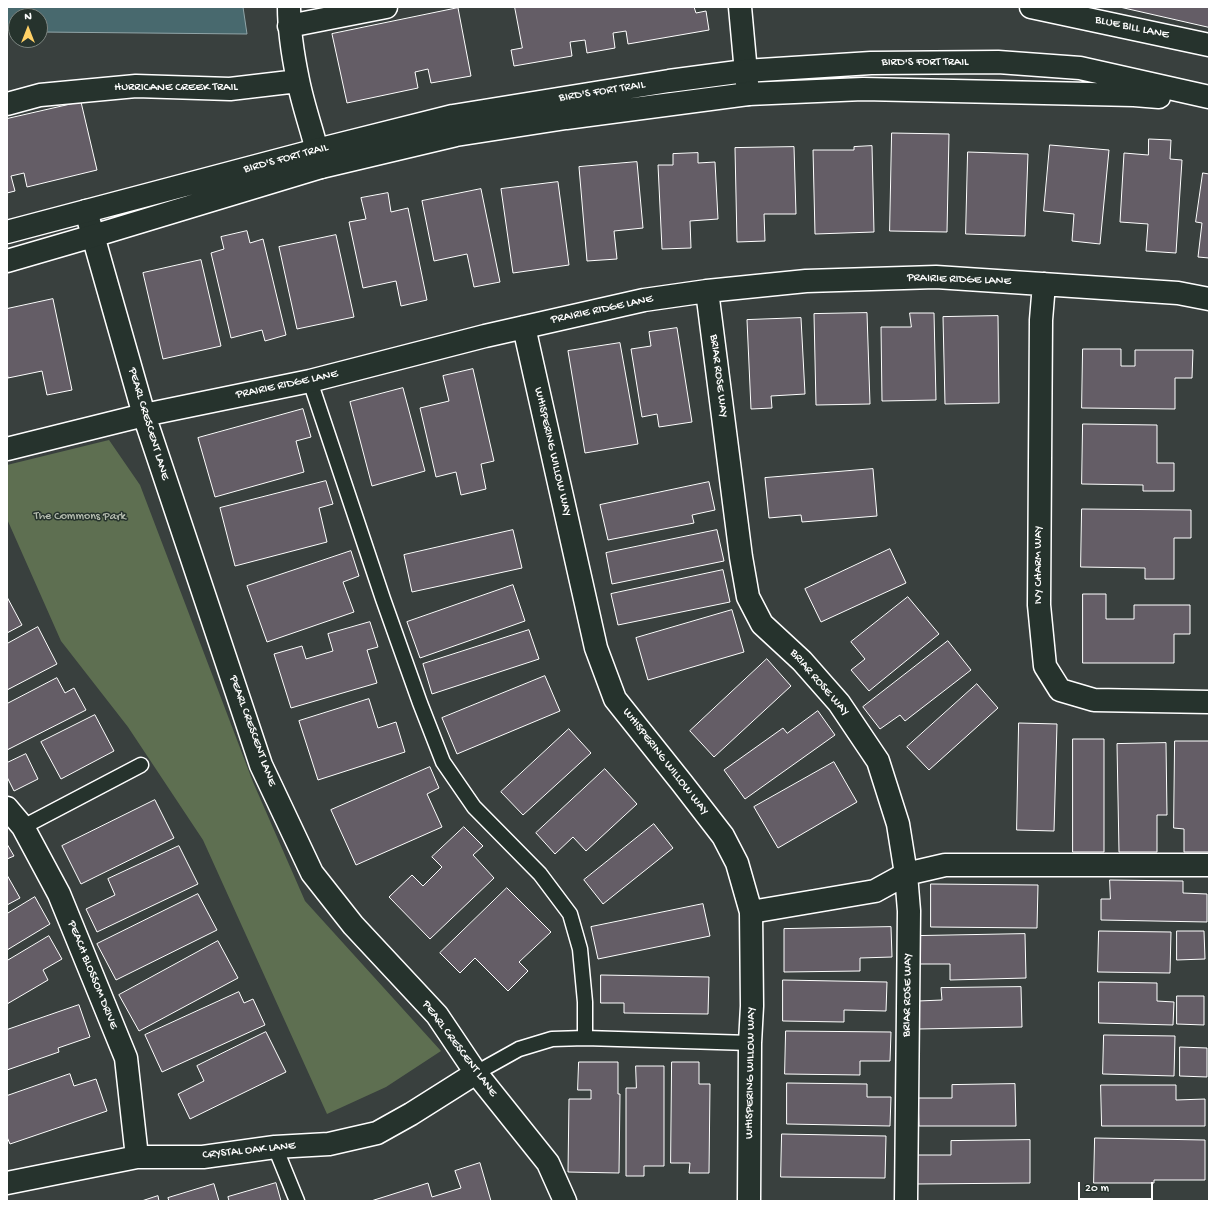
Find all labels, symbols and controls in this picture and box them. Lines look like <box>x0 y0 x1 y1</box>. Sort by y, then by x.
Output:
north arrow <box>8 8 48 48</box>
text: N <box>24 11 32 23</box>
street label: BLUE BILL LANE <box>1094 13 1170 43</box>
street label: BIRD'S FORT TRAIL <box>882 56 968 70</box>
street label: BIRD'S FORT TRAIL <box>558 78 646 106</box>
street label: HURRICANE CREEK TRAIL <box>114 81 238 95</box>
street label: BIRD'S FORT TRAIL <box>242 141 330 177</box>
street label: PRAIRIE RIDGE LANE <box>907 271 1011 289</box>
street label: PRAIRIE RIDGE LANE <box>550 292 654 328</box>
street label: BRIAR ROSE WAY <box>706 334 730 418</box>
street label: PEARL CRESCENT LANE <box>124 366 172 482</box>
street label: PRAIRIE RIDGE LANE <box>235 367 339 403</box>
street label: WHISPERING WILLOW WAY <box>530 386 574 518</box>
park label: The Commons Park <box>34 510 126 524</box>
street label: IVY CHARM WAY <box>1032 526 1046 604</box>
street label: BRIAR ROSE WAY <box>786 647 852 719</box>
street label: PEARL CRESCENT LANE <box>225 674 279 788</box>
street label: WHISPERING WILLOW WAY <box>619 706 711 818</box>
street label: PEACH BLOSSOM DRIVE <box>64 919 120 1031</box>
street label: BRIAR ROSE WAY <box>900 953 916 1037</box>
street label: PEARL CRESCENT LANE <box>418 998 500 1100</box>
street label: WHISPERING WILLOW WAY <box>743 1007 759 1139</box>
street label: CRYSTAL OAK LANE <box>202 1139 296 1163</box>
scale bar <box>1080 1174 1155 1200</box>
text: 20 m <box>1085 1182 1109 1196</box>

